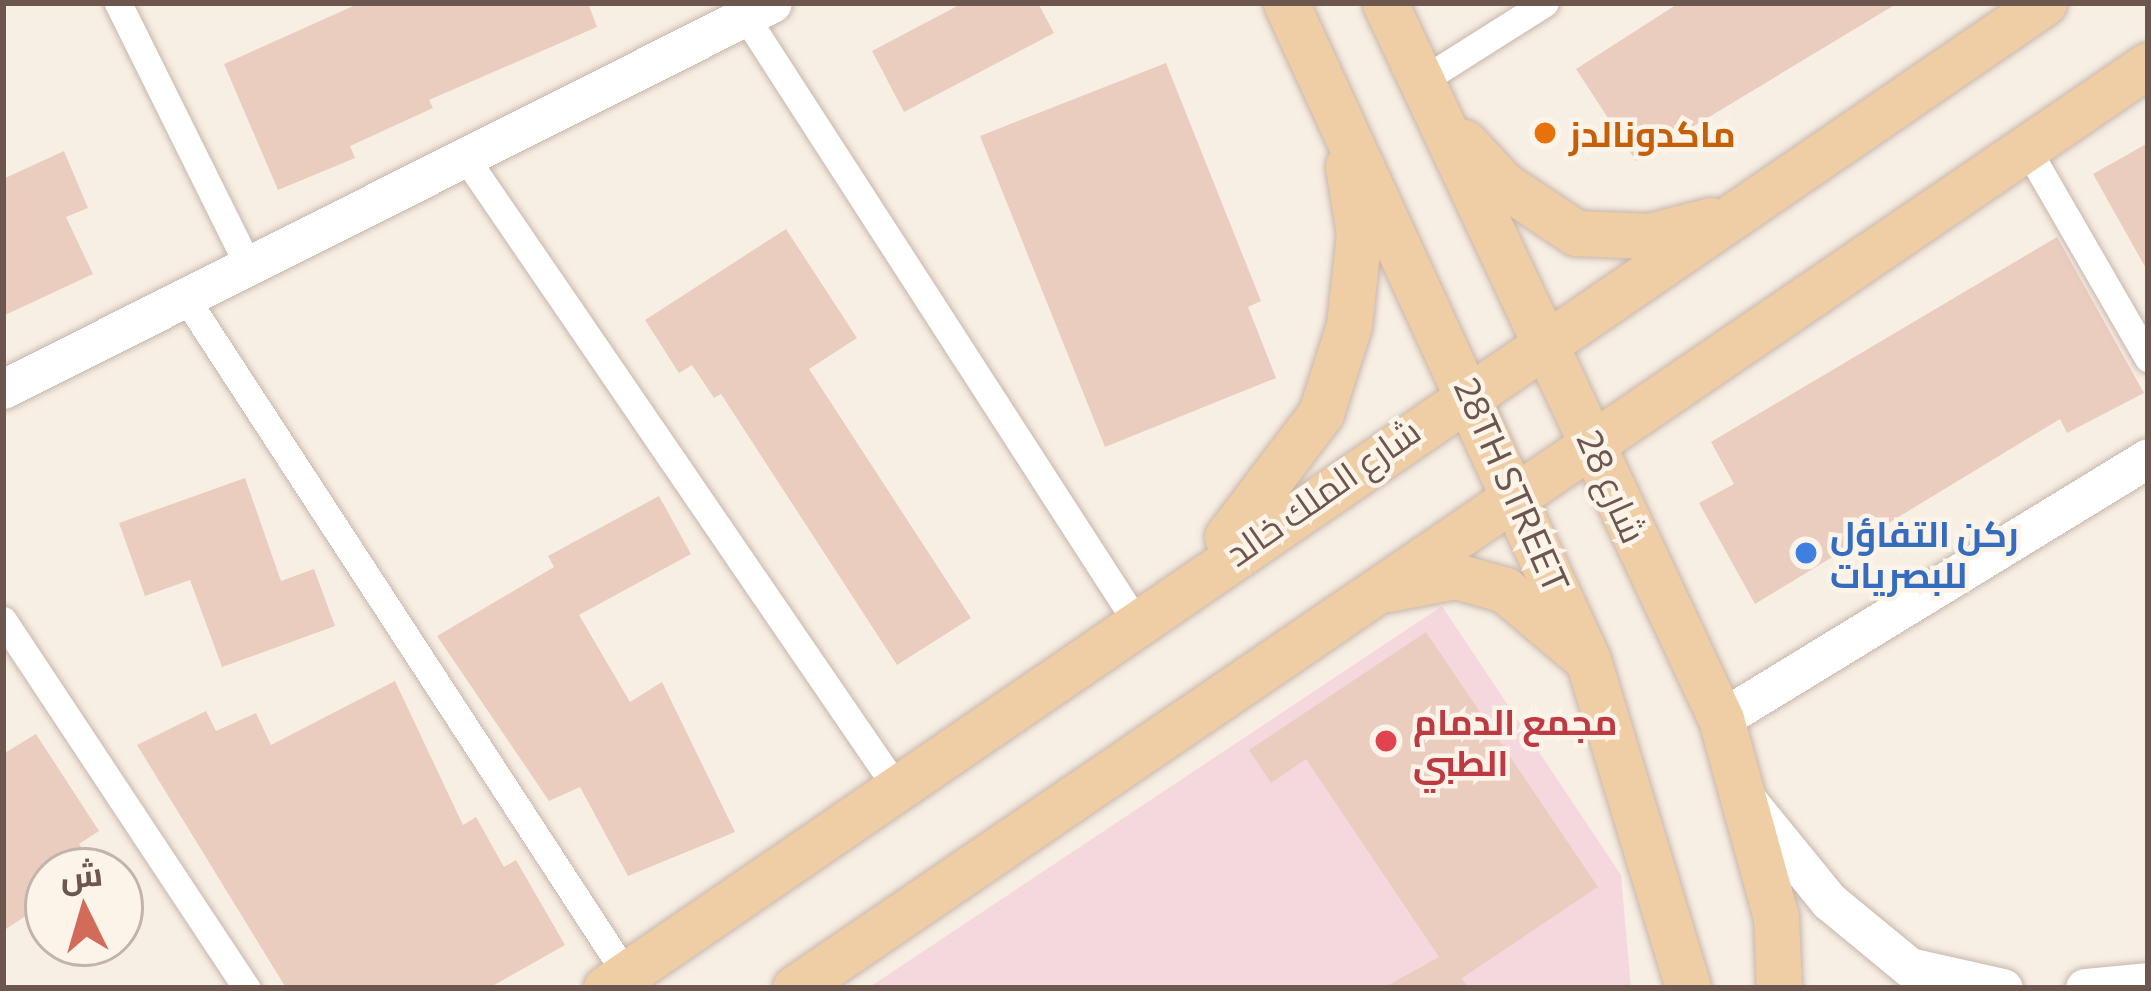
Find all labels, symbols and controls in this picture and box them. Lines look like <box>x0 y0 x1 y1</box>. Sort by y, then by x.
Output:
place label: ماكدونالدز <box>1569 111 1736 155</box>
marker: ماكدونالدز <box>1532 120 1558 146</box>
street label: 28TH STREET <box>1446 371 1580 599</box>
street label: شارع الملك خالد <box>1216 408 1428 574</box>
street label: شارع 28 <box>1569 423 1657 549</box>
place label: ركن التفاؤل للبصريات <box>1830 510 2019 595</box>
marker: ركن التفاؤل للبصريات <box>1793 540 1819 566</box>
place label: مجمع الدمام الطبي <box>1413 698 1617 783</box>
marker: مجمع الدمام الطبي <box>1370 725 1402 757</box>
north arrow <box>24 847 144 967</box>
text: ش <box>58 851 104 896</box>

